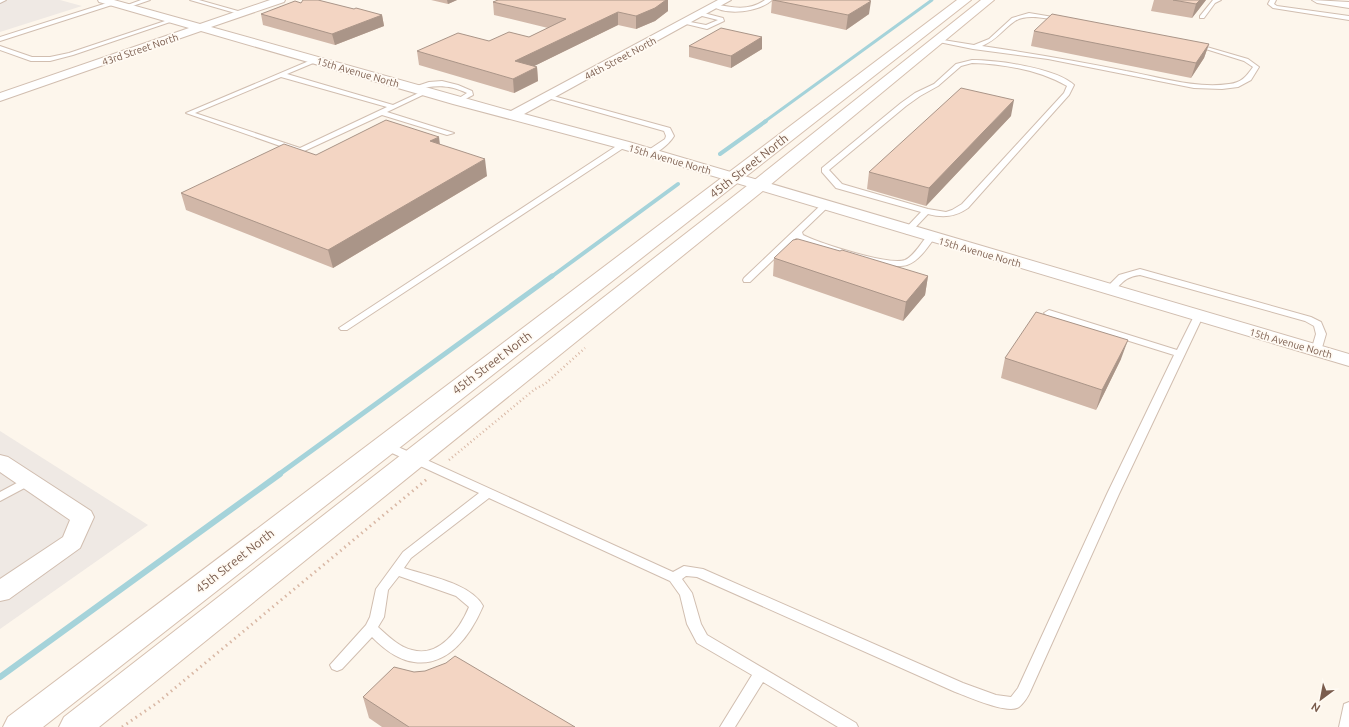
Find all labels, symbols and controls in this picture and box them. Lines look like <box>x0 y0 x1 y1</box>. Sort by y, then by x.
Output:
street label: 43rd Street North <box>101 31 180 68</box>
street label: 44th Street North <box>582 35 658 82</box>
street label: 15th Avenue North <box>315 55 401 90</box>
street label: 45th Street North <box>707 131 790 200</box>
street label: 15th Avenue North <box>627 142 713 177</box>
street label: 15th Avenue North <box>937 235 1023 270</box>
street label: 15th Avenue North <box>1248 326 1334 361</box>
street label: 45th Street North <box>450 329 534 397</box>
street label: 45th Street North <box>193 526 276 595</box>
north arrow <box>1301 679 1341 719</box>
text: N <box>1309 700 1322 715</box>

